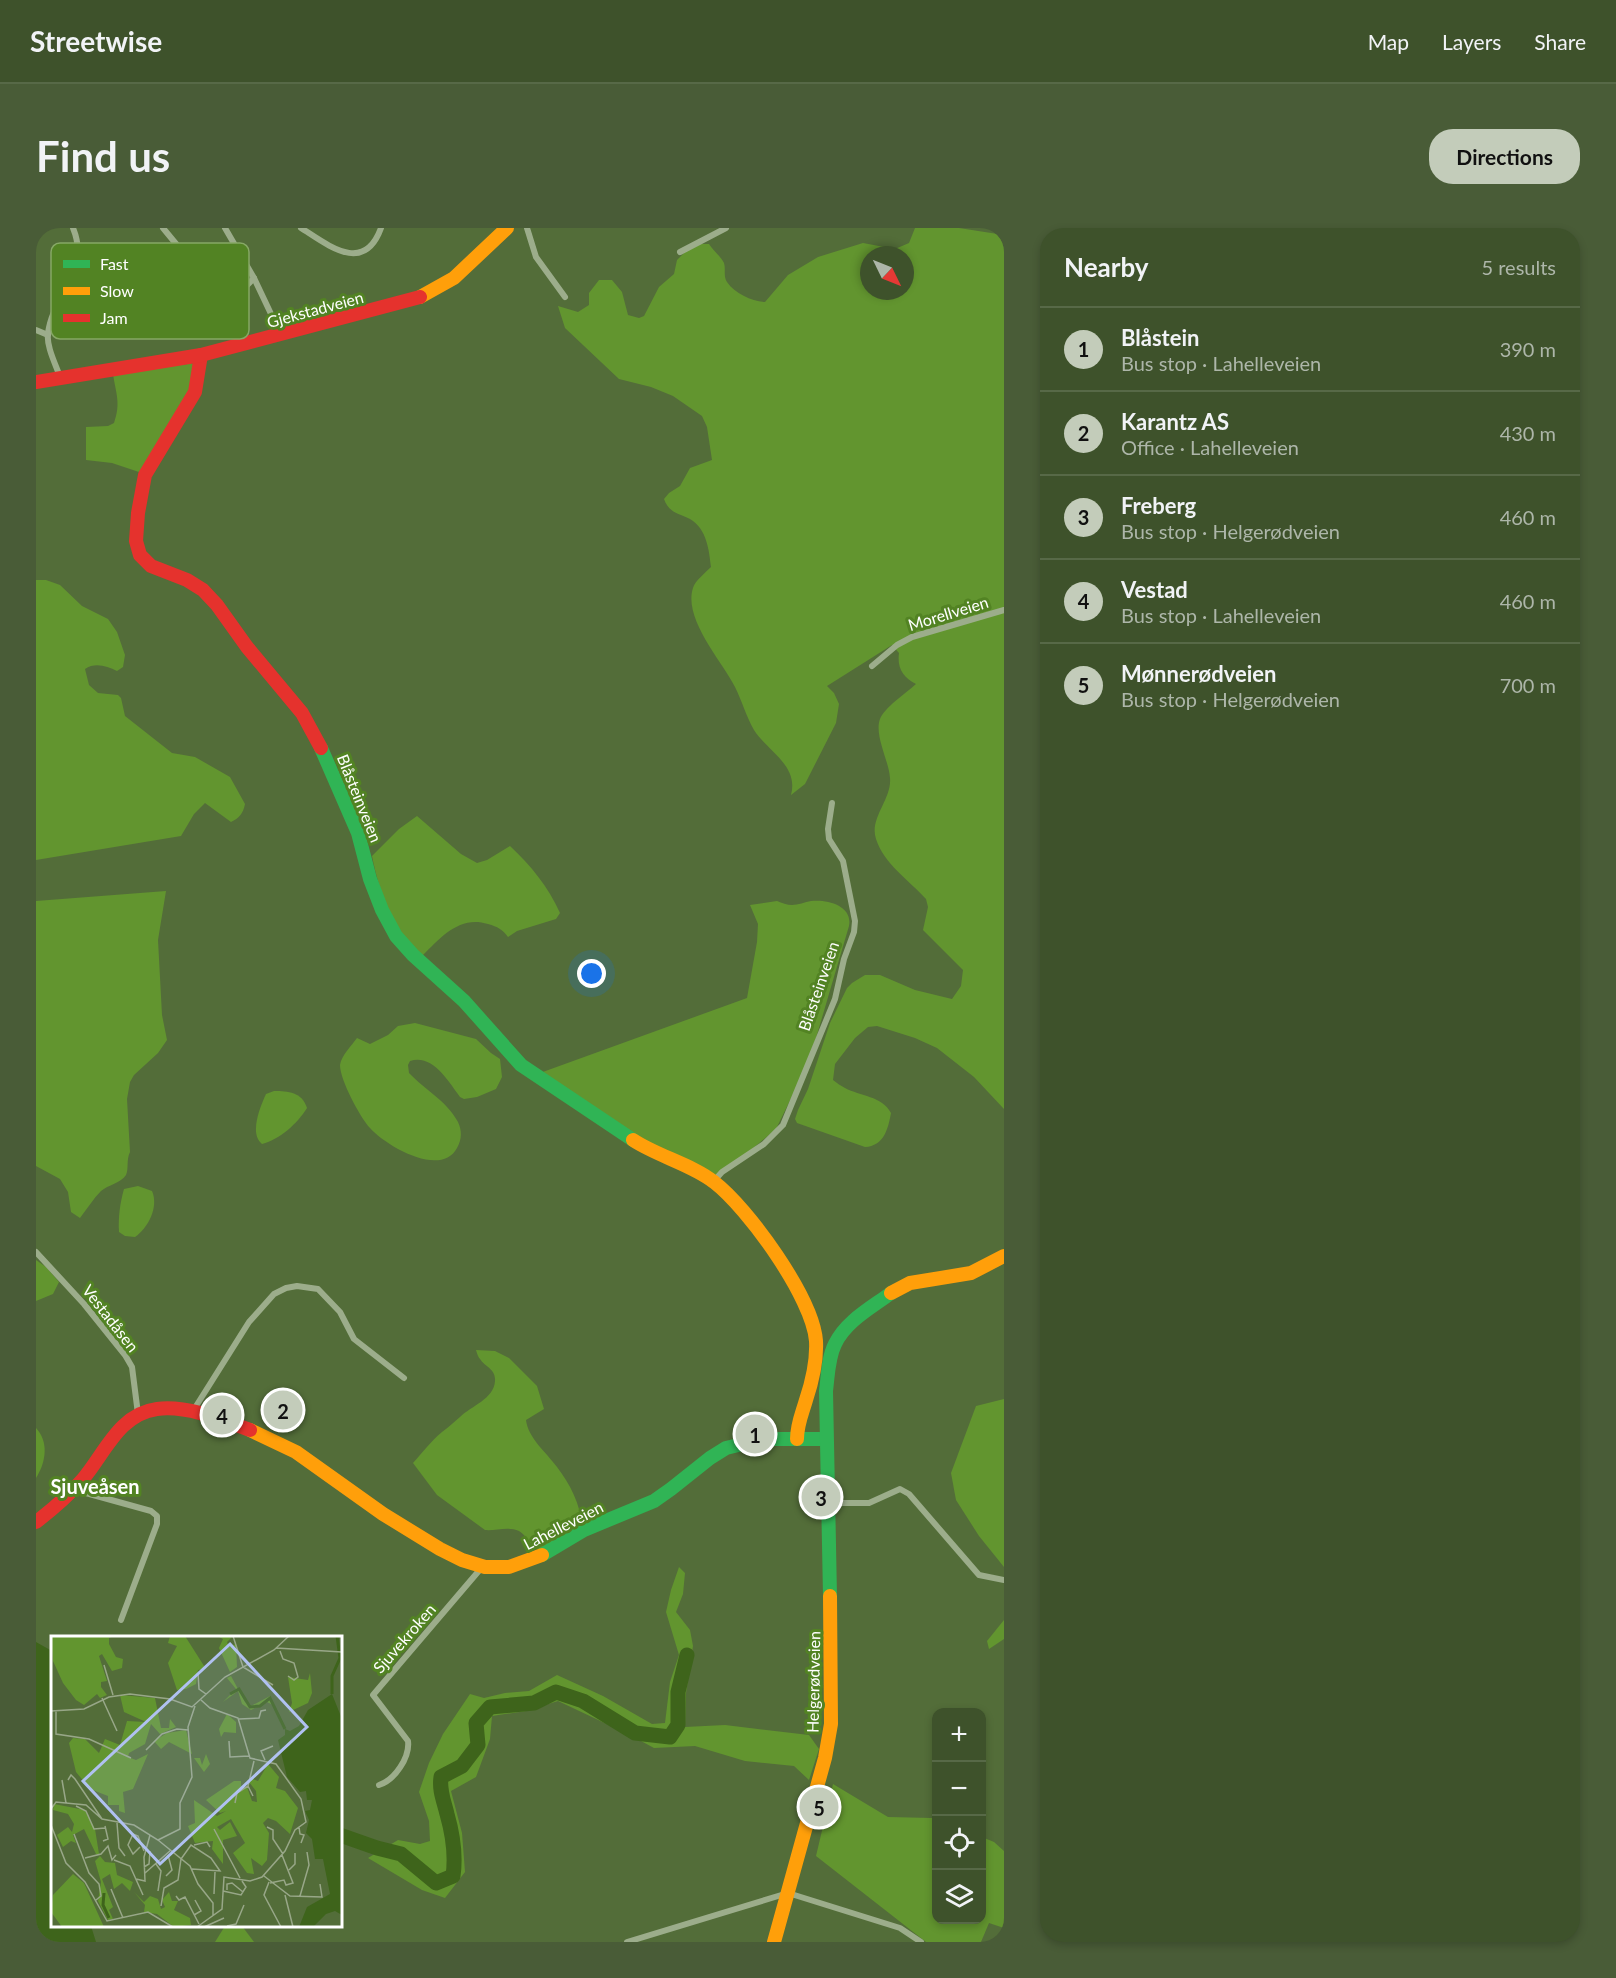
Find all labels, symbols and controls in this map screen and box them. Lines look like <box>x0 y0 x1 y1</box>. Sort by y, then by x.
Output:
text: Streetwise <box>30 24 162 58</box>
text: Map <box>1368 29 1409 54</box>
text: Layers <box>1442 29 1501 54</box>
text: Share <box>1534 29 1586 54</box>
button: Directions <box>1429 129 1580 184</box>
text: Find us <box>36 131 170 181</box>
legend <box>51 243 249 339</box>
north arrow <box>860 246 914 300</box>
text: Nearby <box>1064 251 1149 283</box>
text: Fast <box>100 254 129 273</box>
text: 5 results <box>1481 255 1556 279</box>
text: Slow <box>100 281 134 300</box>
street label: Gjekstadveien <box>265 287 365 331</box>
text: Jam <box>100 308 128 327</box>
text: Blåstein <box>1121 324 1199 351</box>
text: 1 <box>1078 337 1089 361</box>
text: 390 m <box>1500 337 1556 361</box>
text: Bus stop · Lahelleveien <box>1121 351 1321 375</box>
text: Karantz AS <box>1121 408 1229 435</box>
text: 2 <box>1078 421 1089 445</box>
text: 430 m <box>1500 421 1556 445</box>
text: Office · Lahelleveien <box>1121 435 1299 459</box>
text: Freberg <box>1121 492 1196 519</box>
text: 3 <box>1078 505 1089 529</box>
text: 460 m <box>1500 505 1556 529</box>
text: Bus stop · Helgerødveien <box>1121 519 1340 543</box>
text: Vestad <box>1121 576 1188 603</box>
text: 4 <box>1078 589 1089 613</box>
text: 460 m <box>1500 589 1556 613</box>
street label: Morellveien <box>906 592 990 634</box>
text: Bus stop · Lahelleveien <box>1121 603 1321 627</box>
text: Mønnerødveien <box>1121 660 1276 687</box>
text: 5 <box>1078 673 1089 697</box>
text: 700 m <box>1500 673 1556 697</box>
text: Bus stop · Helgerødveien <box>1121 687 1340 711</box>
street label: Blåsteinveien <box>334 751 386 845</box>
street label: Blåsteinveien <box>794 939 842 1033</box>
your location <box>577 959 606 988</box>
street label: Vestadåsen <box>79 1281 143 1355</box>
pin: 2 <box>264 1388 302 1432</box>
pin: 4 <box>202 1392 242 1438</box>
pin: 1 <box>736 1412 774 1456</box>
district label: Sjuveåsen <box>50 1474 140 1498</box>
pin: 3 <box>802 1474 840 1520</box>
street label: Lahelleveien <box>520 1497 606 1553</box>
street label: Sjuvekroken <box>369 1599 439 1677</box>
street label: Helgerødveien <box>803 1631 823 1733</box>
inset map <box>51 1636 342 1927</box>
map controls <box>932 1708 986 1924</box>
button: + <box>932 1708 986 1762</box>
button: − <box>932 1762 986 1816</box>
pin: 5 <box>800 1784 838 1830</box>
button: locate <box>932 1816 986 1870</box>
button: layers <box>932 1870 986 1924</box>

